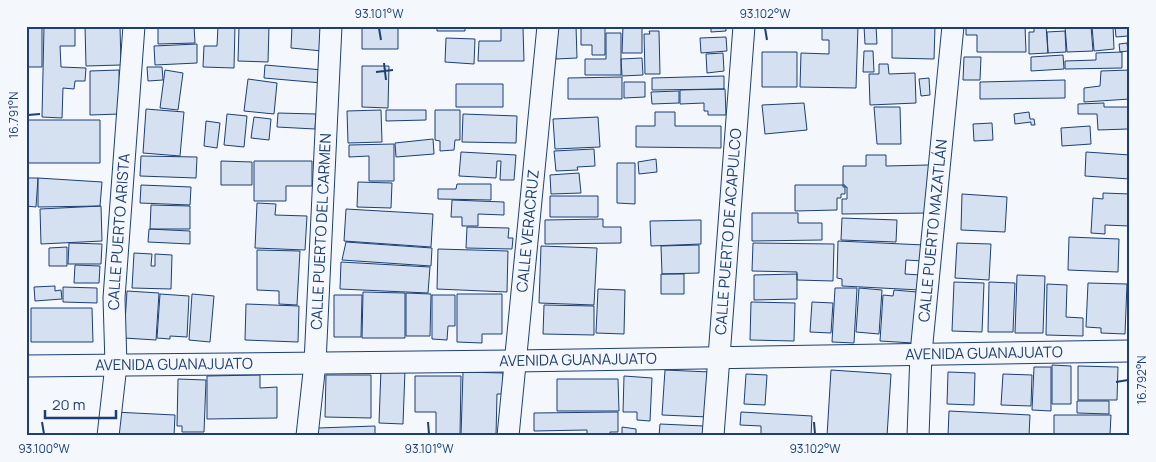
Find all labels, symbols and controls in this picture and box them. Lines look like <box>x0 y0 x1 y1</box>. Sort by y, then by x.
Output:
text: 93.101°W <box>355 5 404 22</box>
text: 93.102°W <box>739 5 791 22</box>
text: 16.791°N <box>5 92 22 138</box>
street label: CALLE PUERTO DE ACAPULCO <box>710 127 746 336</box>
street label: CALLE PUERTO DEL CARMEN <box>306 133 336 330</box>
street label: CALLE PUERTO MAZATLÁN <box>913 138 952 323</box>
street label: CALLE PUERTO ARISTA <box>103 152 135 310</box>
street label: CALLE VERACRUZ <box>511 169 544 293</box>
street label: AVENIDA GUANAJUATO <box>905 341 1063 365</box>
street label: AVENIDA GUANAJUATO <box>499 348 657 371</box>
street label: AVENIDA GUANAJUATO <box>95 353 253 375</box>
text: 16.792°N <box>1133 355 1150 405</box>
scale bar <box>45 387 116 419</box>
text: 20 m <box>52 394 85 415</box>
text: 93.100°W <box>18 440 71 457</box>
text: 93.101°W <box>405 440 454 457</box>
text: 93.102°W <box>789 440 841 457</box>

